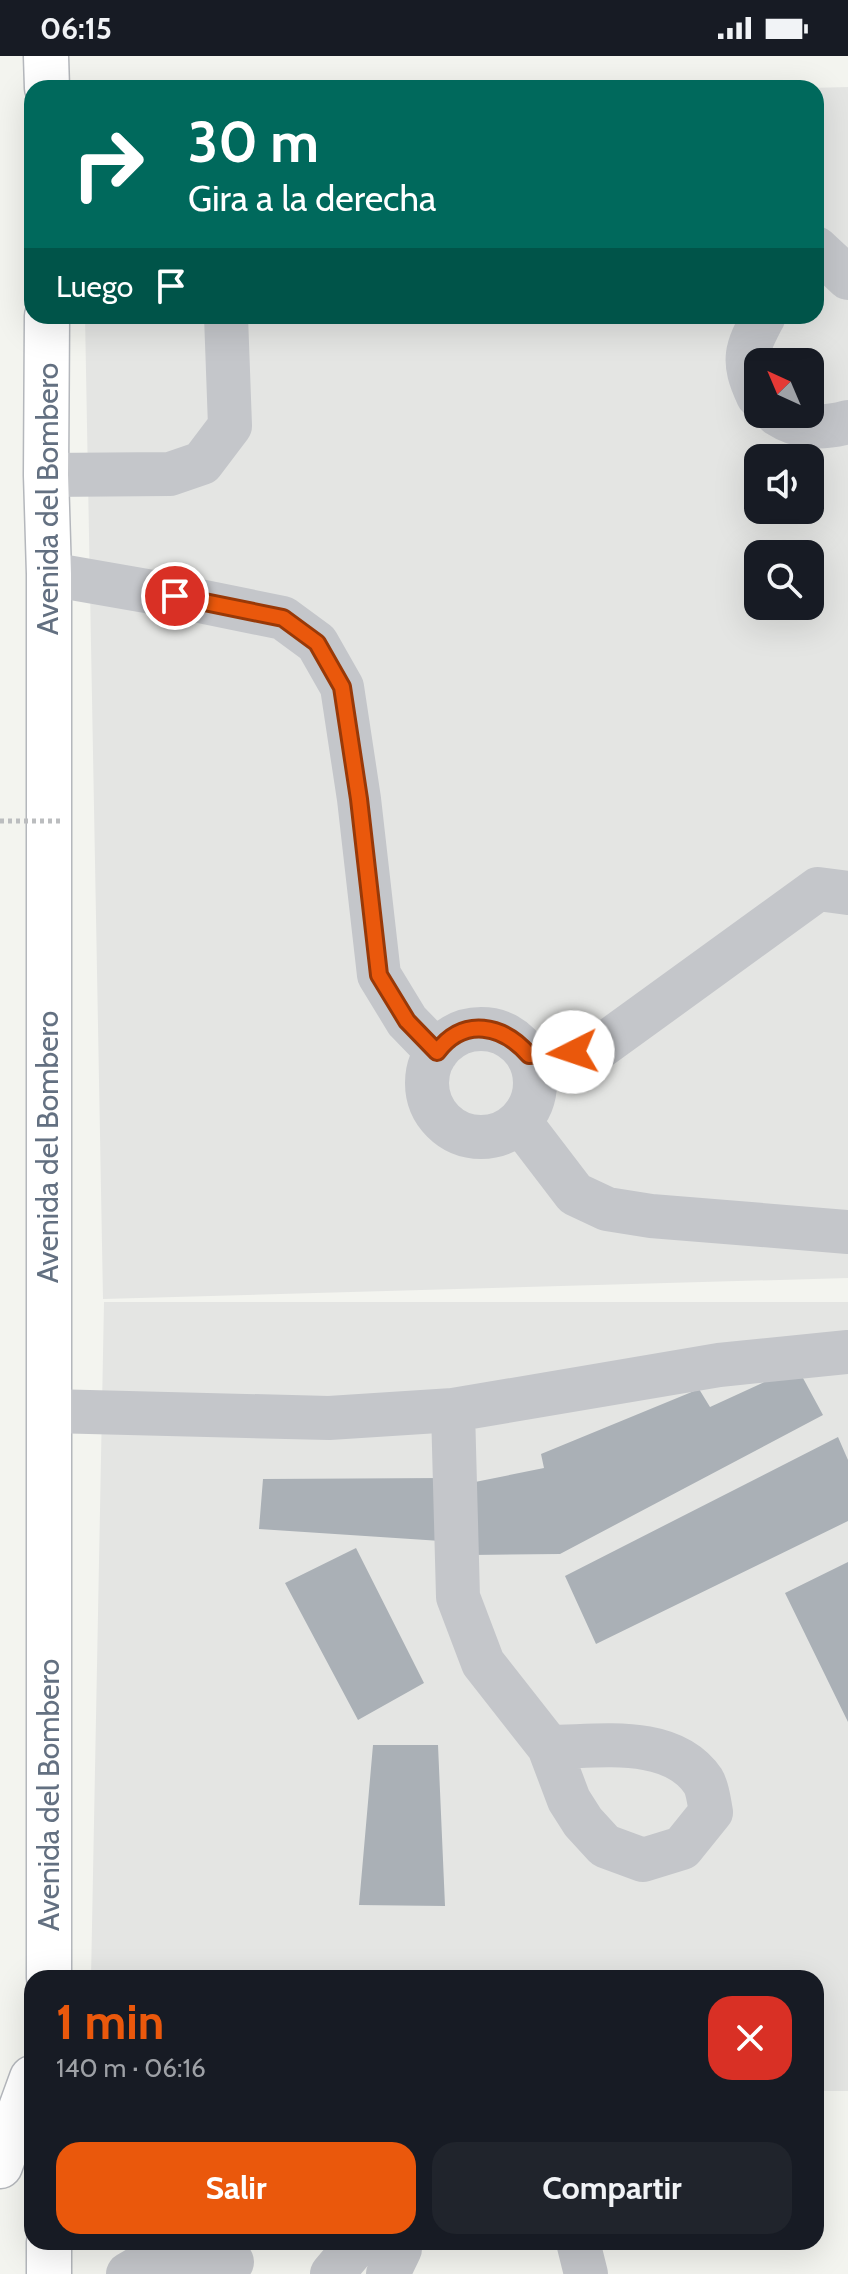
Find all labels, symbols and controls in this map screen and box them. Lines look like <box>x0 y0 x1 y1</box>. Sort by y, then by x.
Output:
text: 06:15 <box>40 10 112 47</box>
text: 30 m <box>188 108 319 176</box>
icon: right <box>56 112 160 216</box>
text: Gira a la derecha <box>188 176 436 220</box>
icon: arrive <box>149 264 193 308</box>
text: Luego <box>56 268 133 305</box>
north arrow <box>744 348 824 428</box>
map controls <box>744 348 824 620</box>
street label: Avenida del Bombero <box>29 363 66 635</box>
button: sound <box>744 444 824 524</box>
button: search <box>744 540 824 620</box>
pin <box>141 562 209 630</box>
icon: arrive <box>153 574 197 618</box>
position arrow <box>531 1010 615 1094</box>
street label: Avenida del Bombero <box>29 1011 66 1283</box>
street label: Avenida del Bombero <box>30 1659 67 1931</box>
text: 1 min <box>56 1993 164 2051</box>
button: close <box>708 1996 792 2080</box>
text: 140 m · 06:16 <box>56 2052 206 2084</box>
button: Salir <box>56 2142 416 2234</box>
button: Compartir <box>432 2142 792 2234</box>

